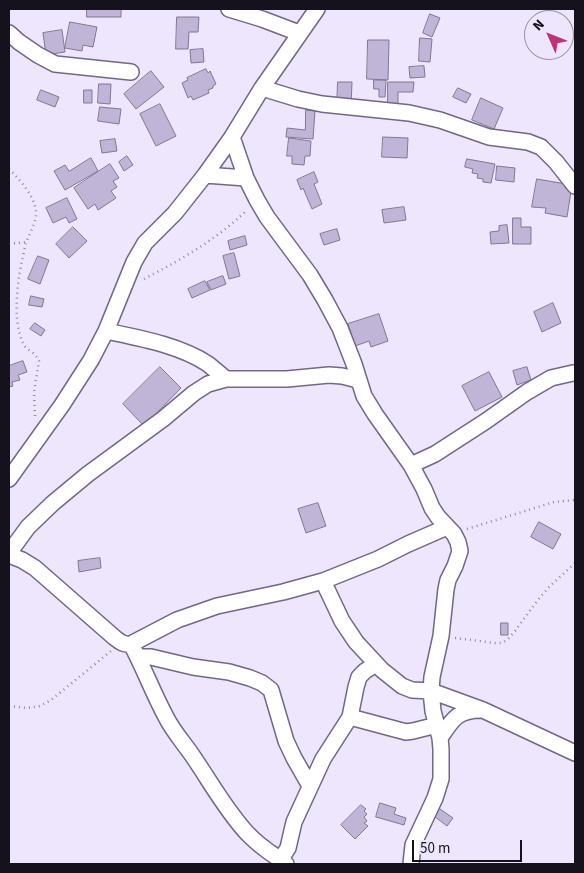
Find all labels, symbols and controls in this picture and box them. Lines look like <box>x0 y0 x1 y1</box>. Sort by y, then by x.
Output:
north arrow <box>524 10 574 60</box>
text: N <box>529 15 549 36</box>
scale bar <box>414 830 524 862</box>
text: 50 m <box>420 838 450 859</box>

